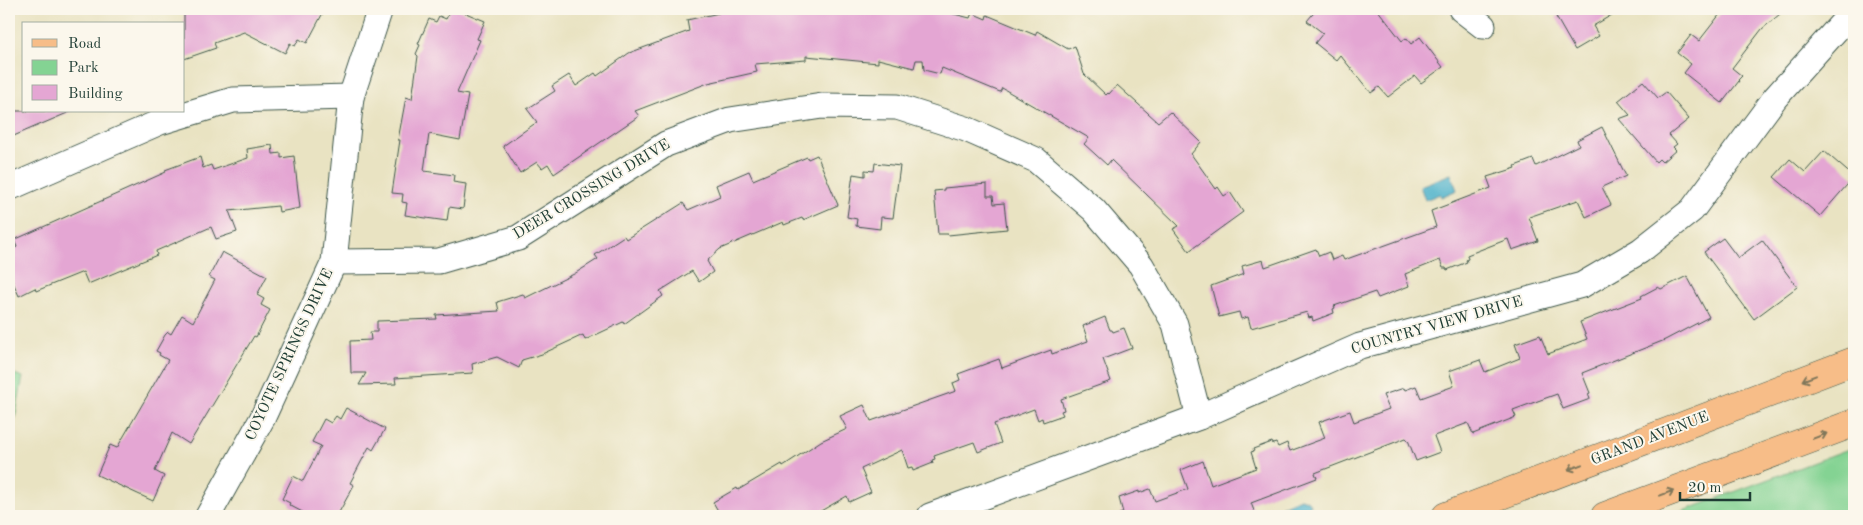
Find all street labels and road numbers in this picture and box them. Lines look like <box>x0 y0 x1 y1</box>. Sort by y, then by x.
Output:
street label: DEER CROSSING DRIVE <box>511 137 673 243</box>
street label: COYOTE SPRINGS DRIVE <box>244 267 336 443</box>
street label: COUNTRY VIEW DRIVE <box>1350 294 1524 358</box>
street label: GRAND AVENUE <box>1589 410 1711 468</box>

